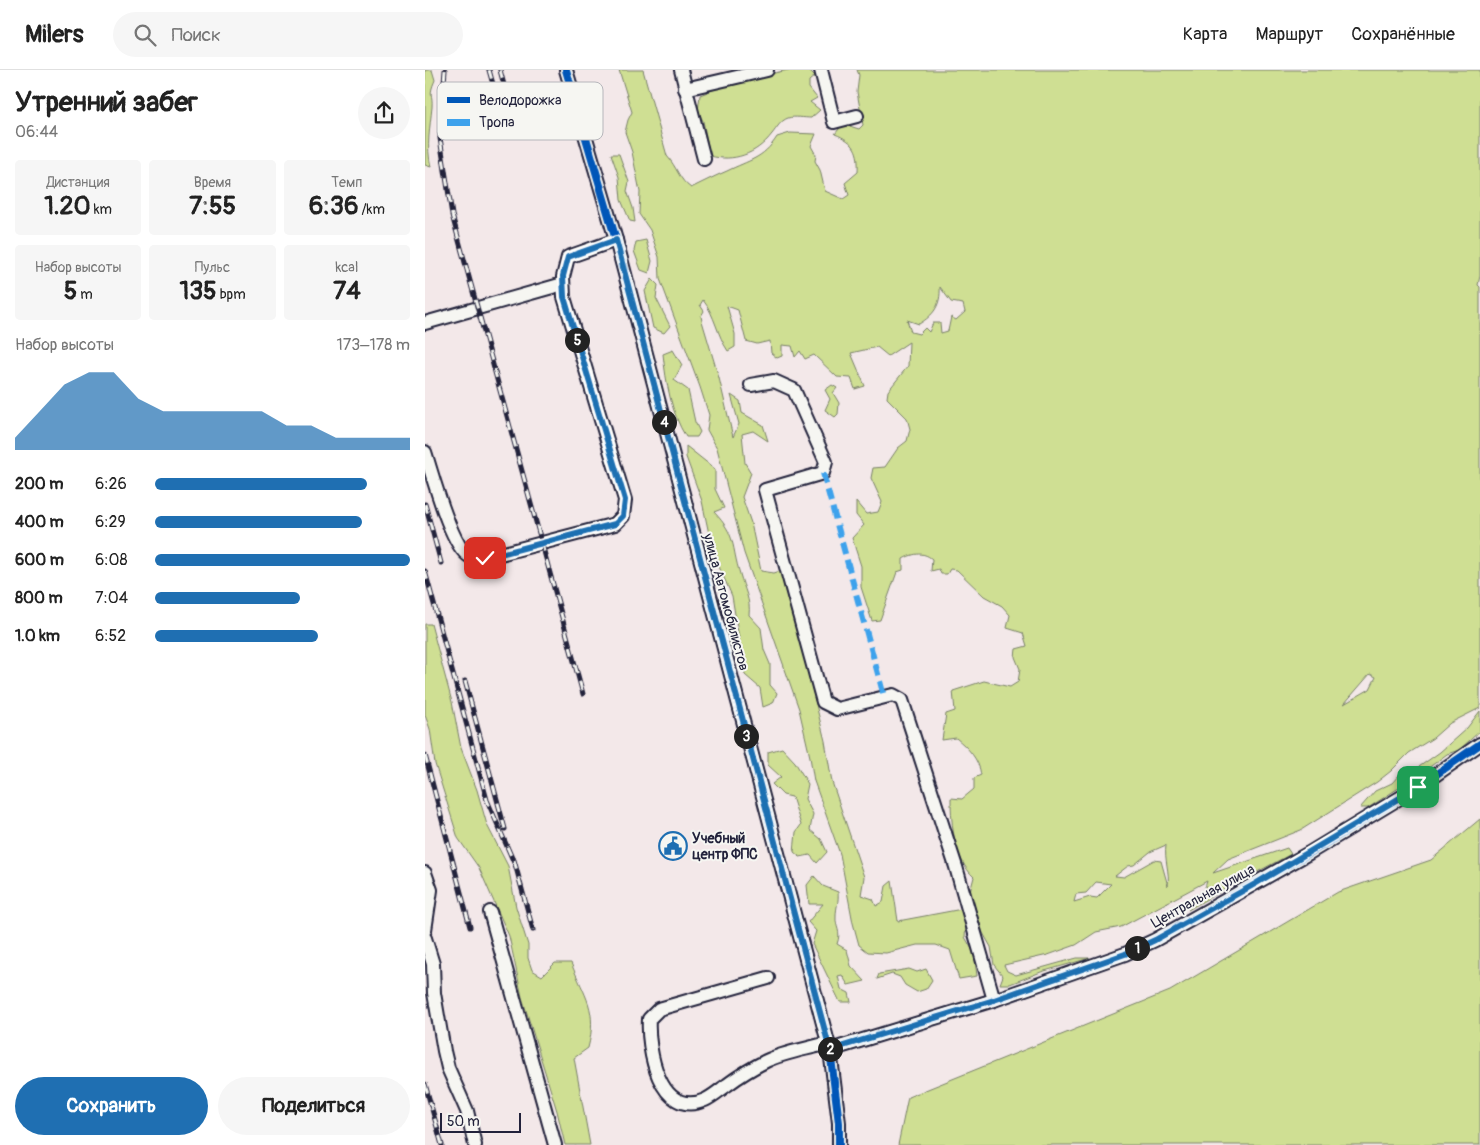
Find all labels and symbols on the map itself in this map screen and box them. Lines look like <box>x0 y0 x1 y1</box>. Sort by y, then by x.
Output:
legend <box>437 82 603 140</box>
text: Велодорожка <box>479 92 561 109</box>
text: Тропа <box>479 114 515 131</box>
pin: 5 <box>565 328 589 352</box>
pin: 4 <box>651 410 677 434</box>
street label: улица Автомобилистов <box>699 531 753 673</box>
pin <box>464 537 506 579</box>
pin: 3 <box>733 724 759 748</box>
pin <box>1397 766 1439 808</box>
place label: Учебный центр ФПС <box>692 830 758 863</box>
public building icon: Учебный центр ФПС <box>658 831 688 861</box>
street label: Центральная улица <box>1148 861 1258 931</box>
pin: 1 <box>1125 936 1149 960</box>
pin: 2 <box>817 1036 843 1062</box>
scale bar <box>440 1110 521 1133</box>

